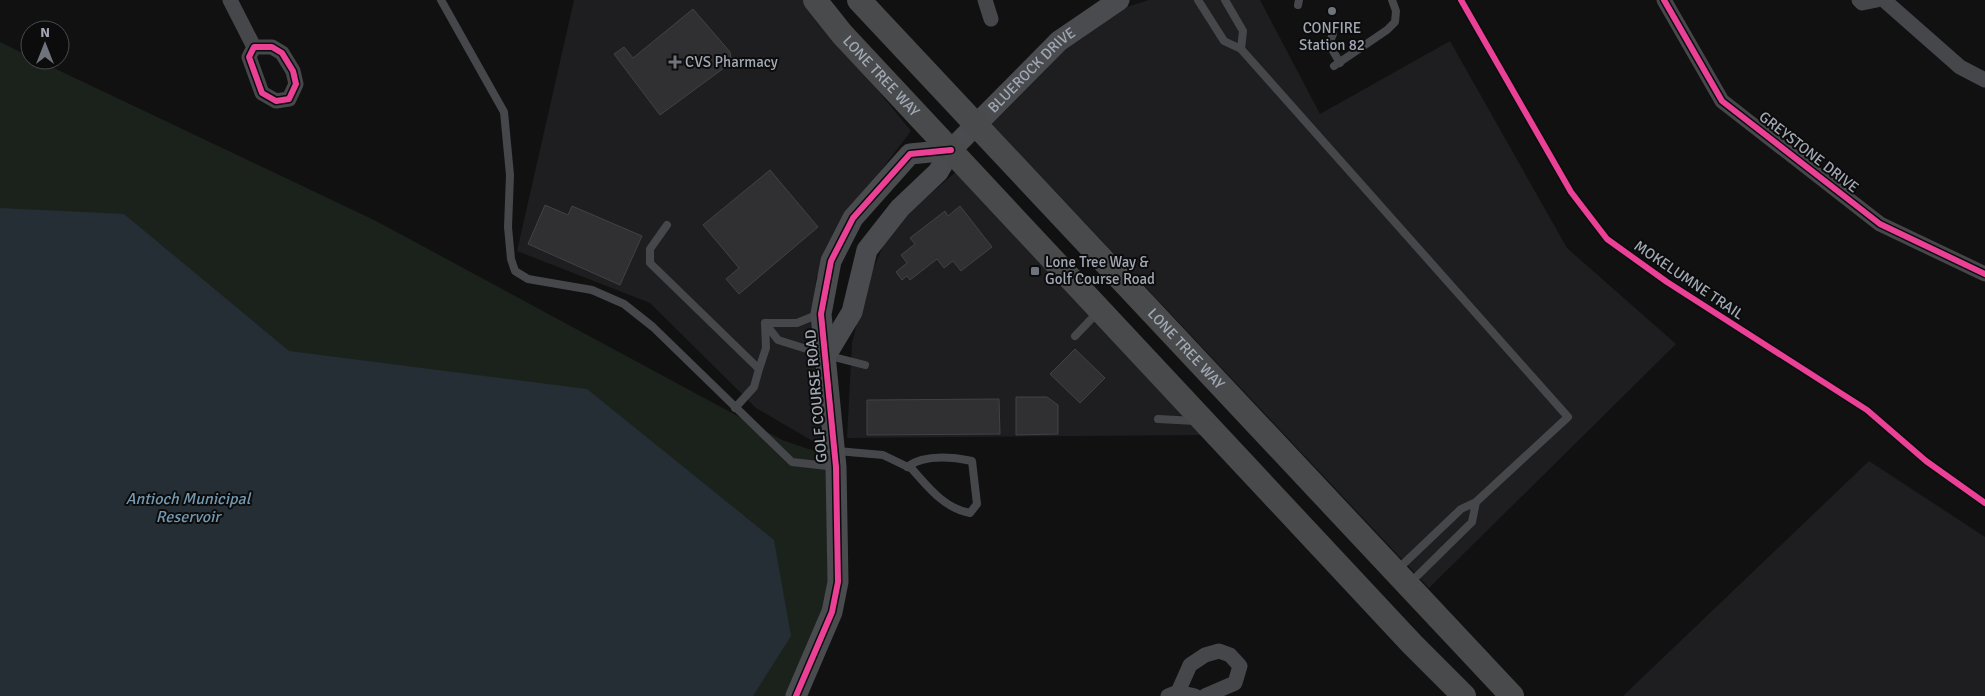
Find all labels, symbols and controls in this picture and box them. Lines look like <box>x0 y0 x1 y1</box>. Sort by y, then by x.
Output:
marker: CONFIRE Station 82 <box>1326 5 1338 17</box>
place label: CONFIRE Station 82 <box>1299 19 1365 54</box>
north arrow <box>20 20 70 70</box>
street label: BLUEROCK DRIVE <box>984 23 1079 117</box>
text: N <box>40 24 50 41</box>
street label: LONE TREE WAY <box>839 32 924 121</box>
place label: CVS Pharmacy <box>685 53 778 71</box>
marker: CVS Pharmacy <box>669 56 681 68</box>
street label: GREYSTONE DRIVE <box>1756 108 1862 196</box>
street label: MOKELUMNE TRAIL <box>1631 237 1748 324</box>
place label: Lone Tree Way & Golf Course Road <box>1045 253 1155 288</box>
marker: Lone Tree Way & Golf Course Road <box>1029 265 1041 277</box>
street label: LONE TREE WAY <box>1144 304 1229 393</box>
street label: GOLF COURSE ROAD <box>801 329 831 463</box>
water label: Antioch Municipal Reservoir <box>126 489 252 527</box>

